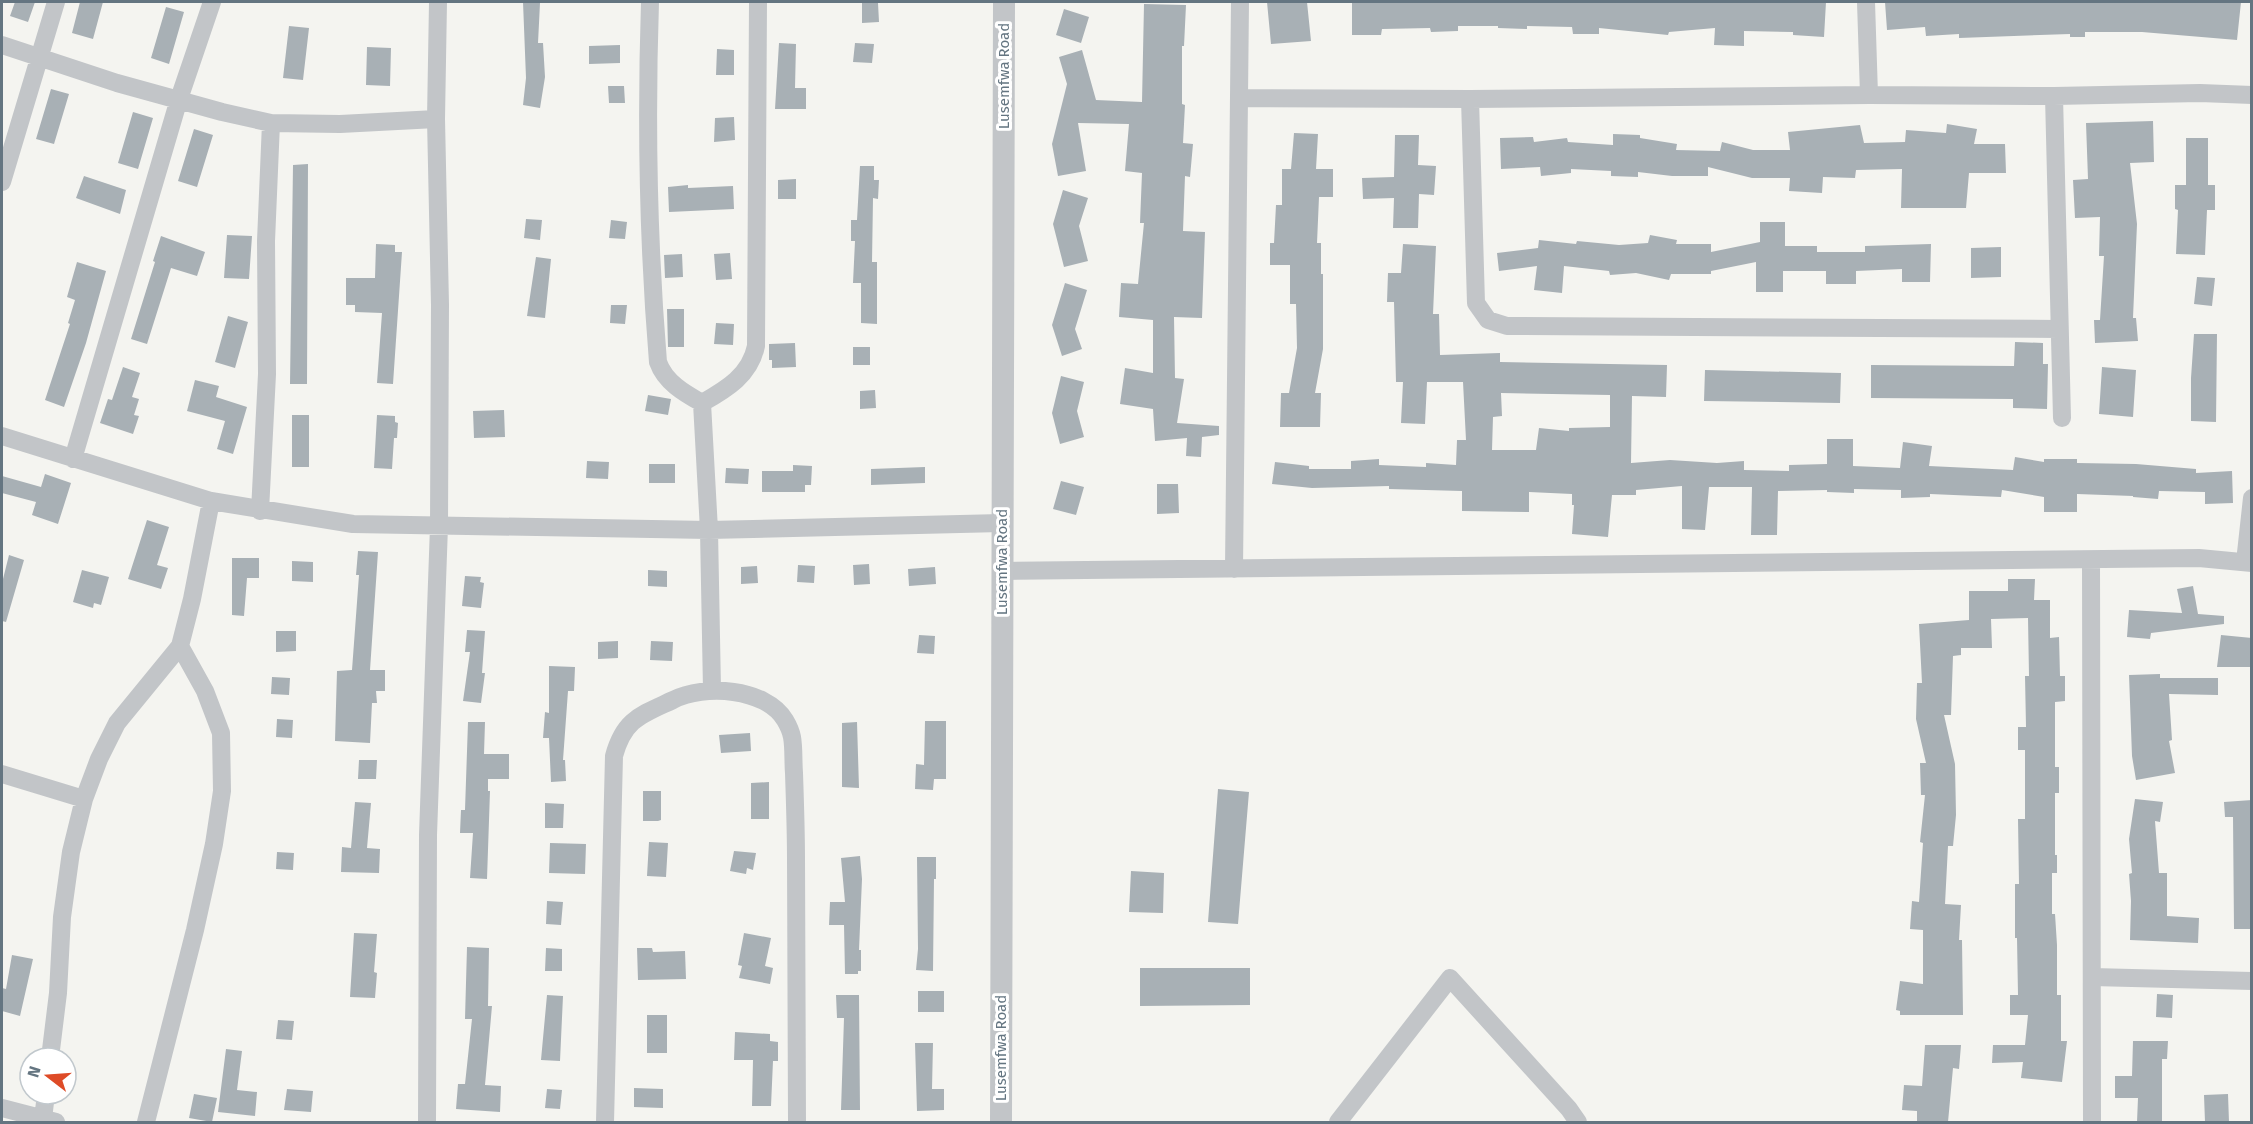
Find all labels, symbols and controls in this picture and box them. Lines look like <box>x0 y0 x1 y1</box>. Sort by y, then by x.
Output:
street label: Lusemfwa Road <box>995 23 1013 129</box>
street label: Lusemfwa Road <box>993 509 1011 615</box>
street label: Lusemfwa Road <box>992 995 1010 1101</box>
north arrow <box>18 1046 78 1106</box>
text: N <box>23 1064 45 1080</box>

